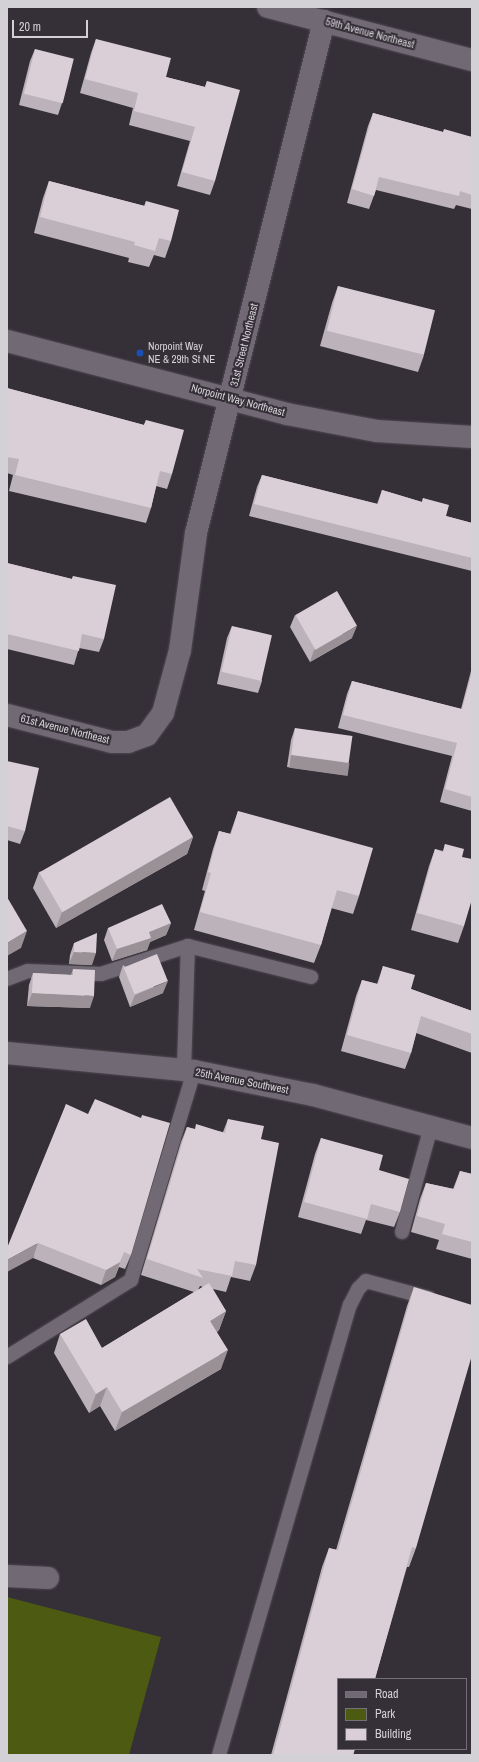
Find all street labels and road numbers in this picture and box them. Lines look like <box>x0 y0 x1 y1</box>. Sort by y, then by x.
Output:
street label: 59th Avenue Northeast <box>324 15 416 51</box>
street label: 31st Street Northeast <box>227 302 261 388</box>
street label: Norpoint Way Northeast <box>190 381 286 419</box>
street label: 61st Avenue Northeast <box>19 712 111 746</box>
street label: 25th Avenue Southwest <box>194 1065 290 1097</box>

